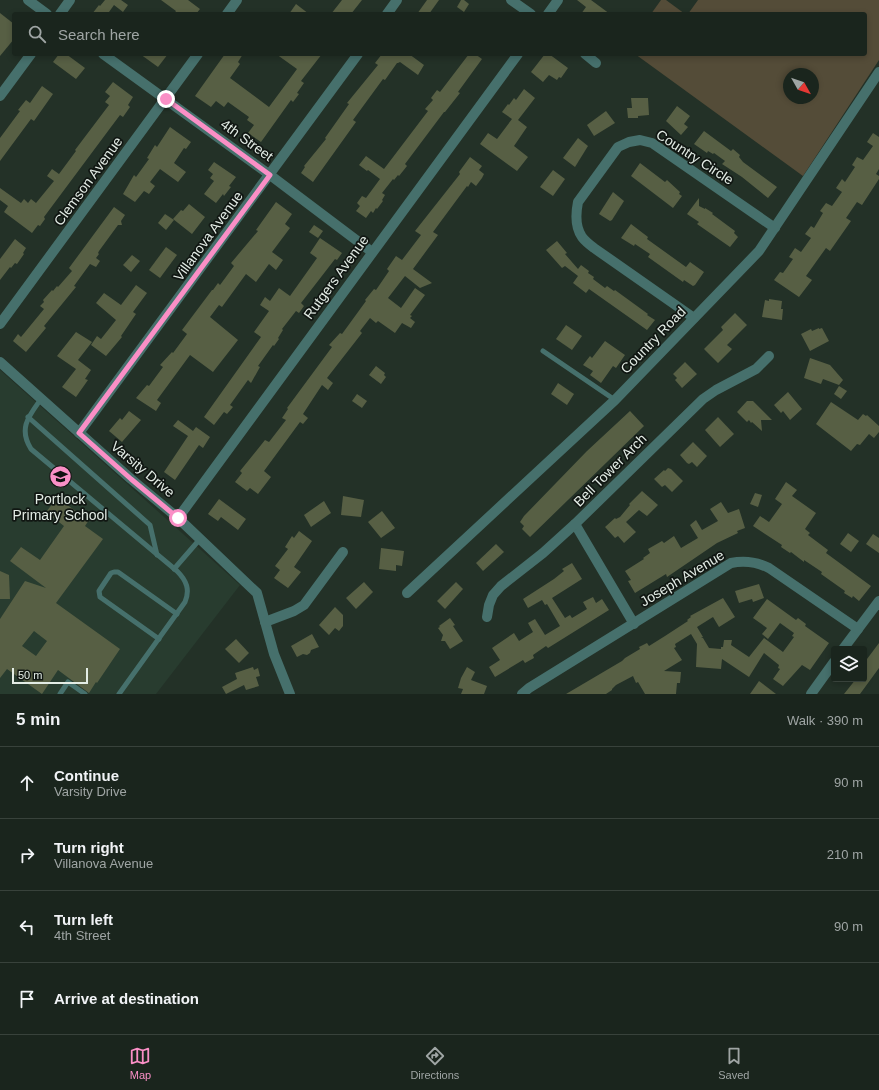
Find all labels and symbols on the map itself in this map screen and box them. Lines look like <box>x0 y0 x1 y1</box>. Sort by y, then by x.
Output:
north arrow <box>783 68 819 104</box>
route end <box>157 90 175 108</box>
street label: 4th Street <box>218 116 276 164</box>
street label: Country Circle <box>653 126 737 188</box>
street label: Clemson Avenue <box>50 133 126 228</box>
street label: Villanova Avenue <box>170 188 246 284</box>
street label: Rutgers Avenue <box>300 232 372 322</box>
street label: Country Road <box>617 303 689 377</box>
street label: Bell Tower Arch <box>570 430 650 510</box>
street label: Varsity Drive <box>108 438 178 500</box>
school or university icon: Portlock Primary School <box>47 464 73 490</box>
place label: Portlock Primary School <box>13 491 107 523</box>
route start <box>169 509 187 527</box>
street label: Joseph Avenue <box>637 546 727 609</box>
scale bar <box>12 666 88 685</box>

